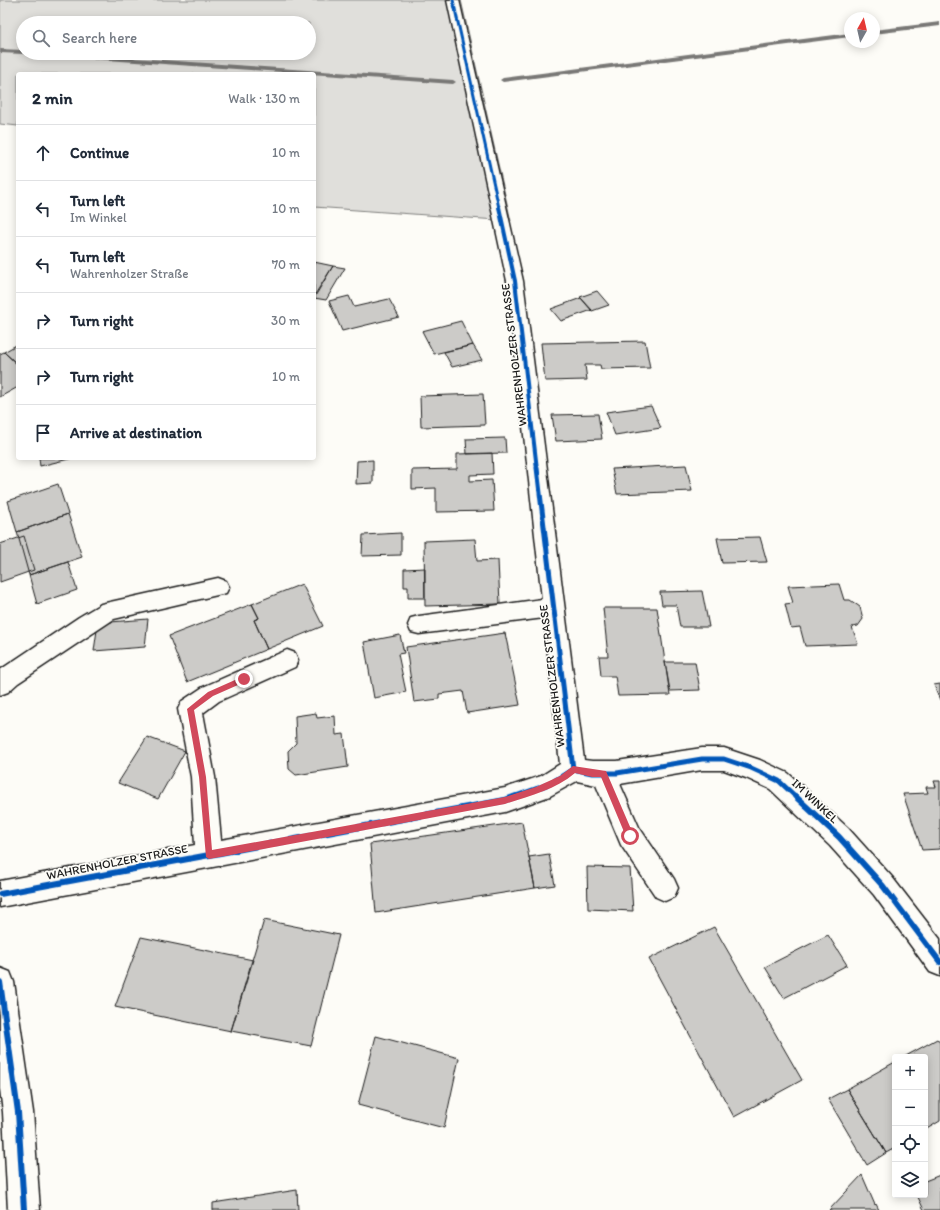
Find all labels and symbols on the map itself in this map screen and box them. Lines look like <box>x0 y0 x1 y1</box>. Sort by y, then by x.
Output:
north arrow <box>844 12 880 48</box>
street label: WAHRENHOLZER STRASSE <box>498 282 530 427</box>
street label: WAHRENHOLZER STRASSE <box>536 603 568 748</box>
route end <box>235 670 253 688</box>
street label: IM WINKEL <box>789 776 841 826</box>
route start <box>621 827 639 845</box>
street label: WAHRENHOLZER STRASSE <box>45 841 189 883</box>

